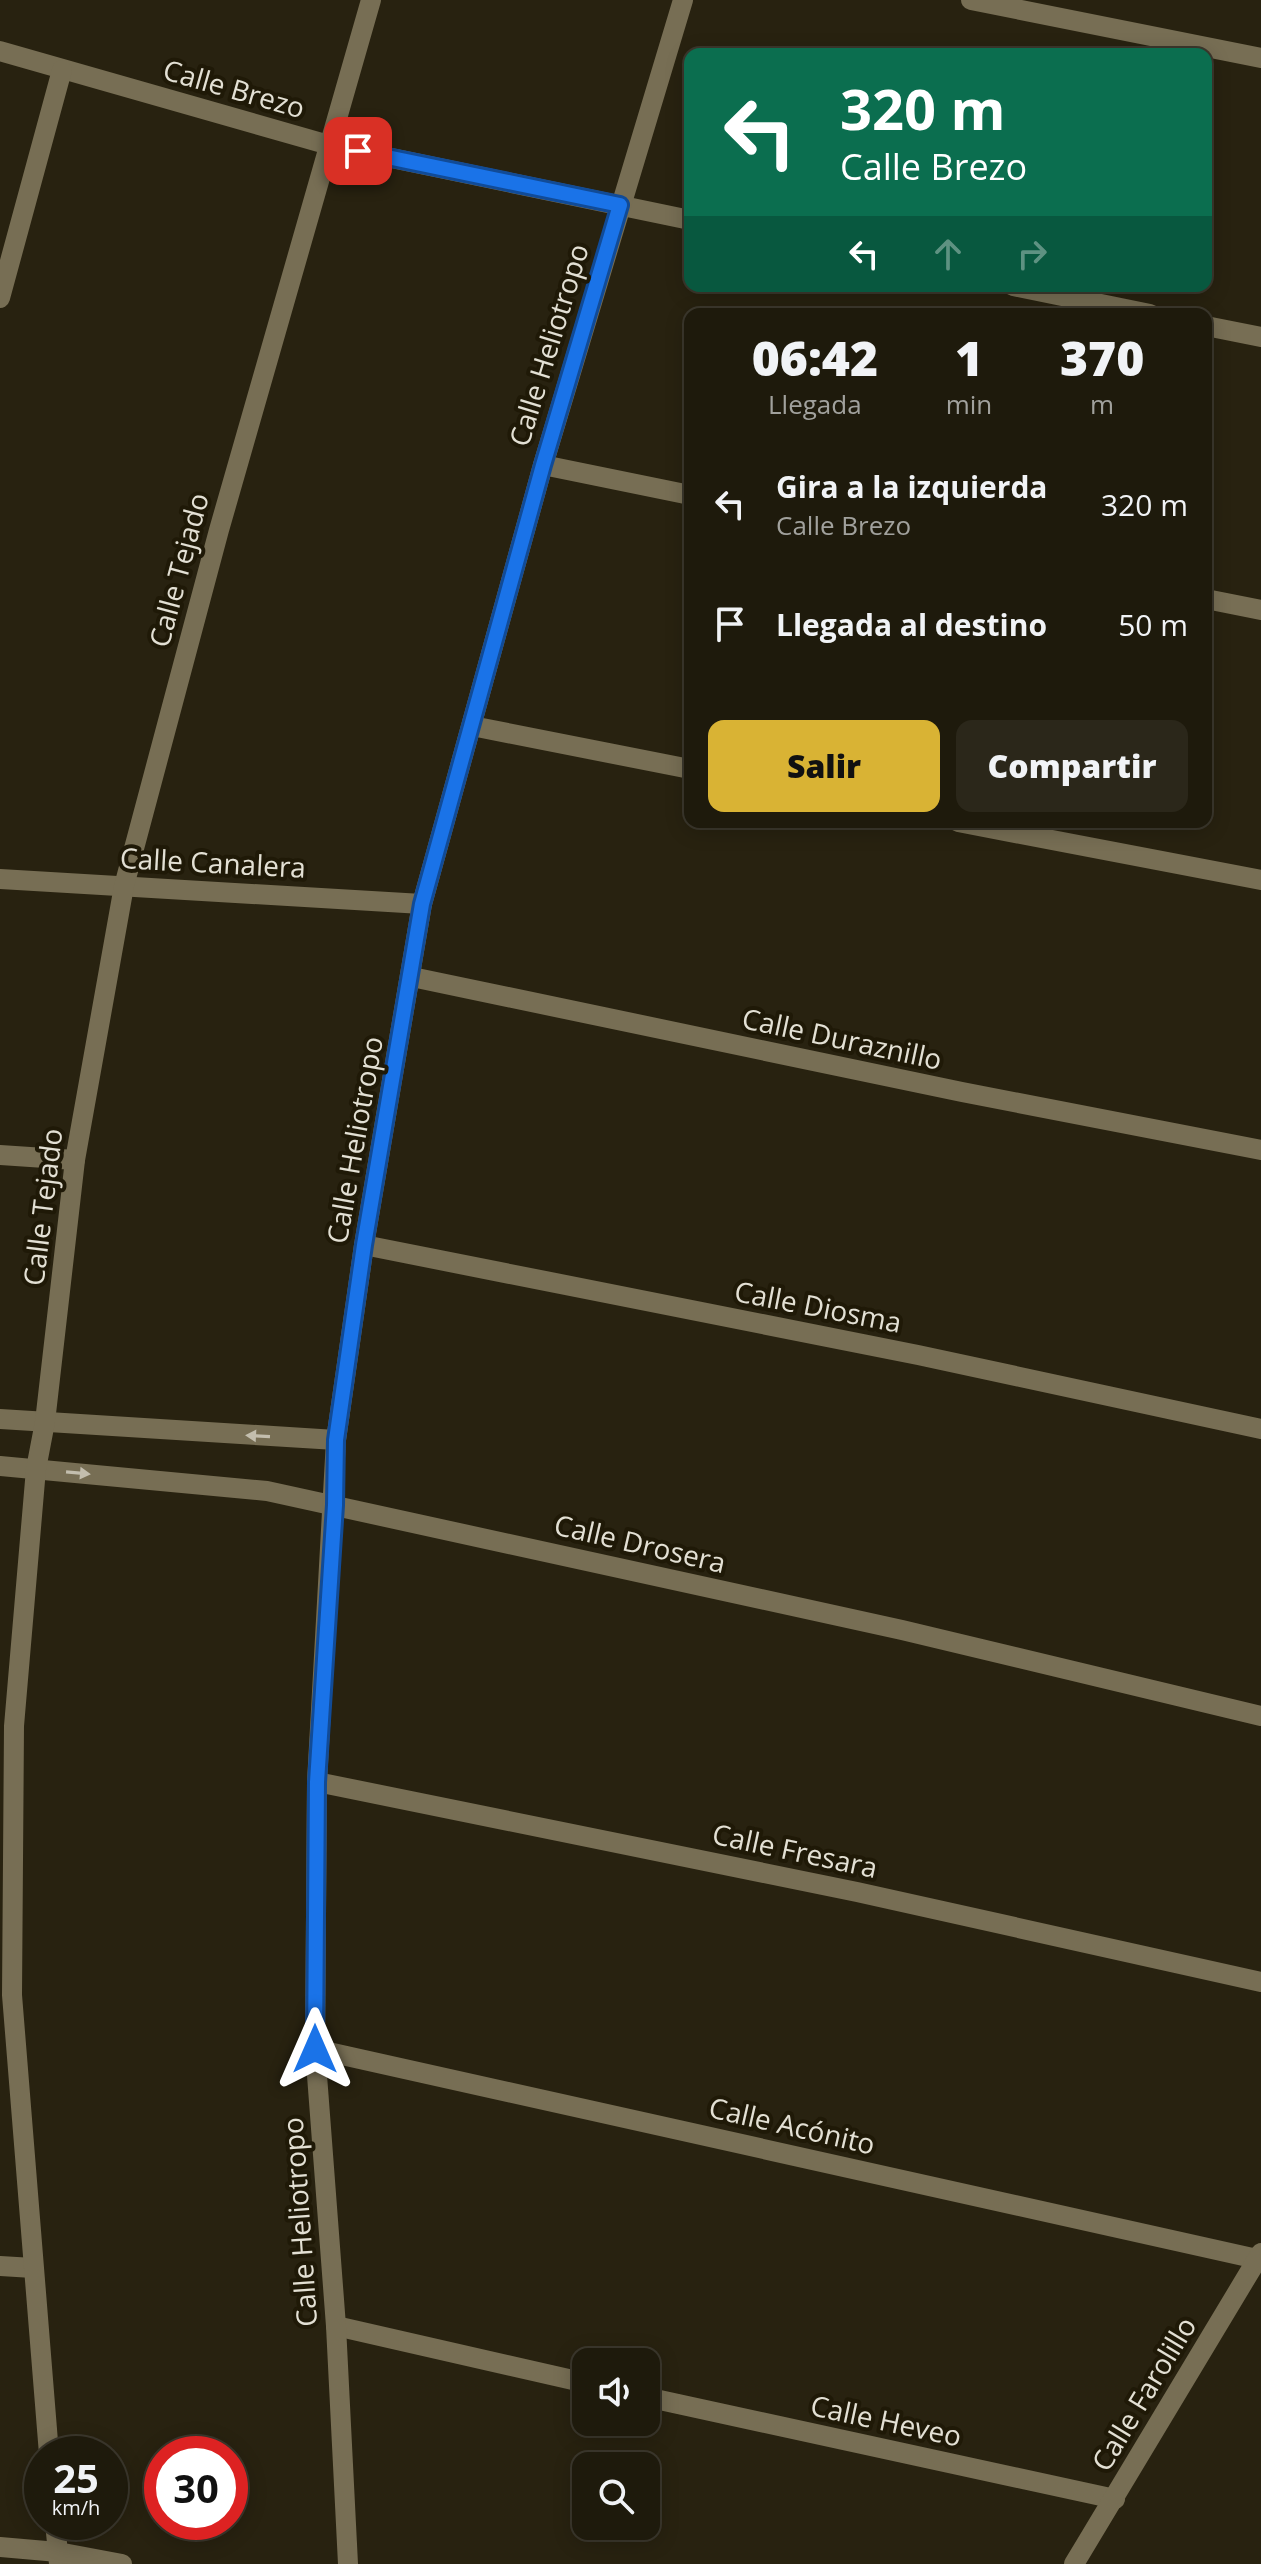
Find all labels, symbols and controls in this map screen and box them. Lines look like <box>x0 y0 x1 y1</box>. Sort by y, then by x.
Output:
street label: Calle Brezo <box>159 50 309 126</box>
text: 320 m <box>840 70 1006 146</box>
icon: left <box>708 80 812 184</box>
pin <box>324 117 392 185</box>
icon: arrive <box>336 129 380 173</box>
text: Calle Brezo <box>840 142 1027 191</box>
icon: left <box>842 232 886 276</box>
icon: ahead <box>926 232 970 276</box>
icon: right <box>1010 232 1054 276</box>
street label: Calle Heliotropo <box>499 239 597 451</box>
text: 06:42 <box>752 325 878 390</box>
text: 1 <box>955 325 983 390</box>
text: 370 <box>1060 325 1144 390</box>
text: Llegada <box>768 386 862 422</box>
text: min <box>946 386 992 422</box>
text: m <box>1090 386 1114 422</box>
text: Gira a la izquierda <box>776 466 1048 507</box>
icon: left <box>708 482 752 526</box>
text: 320 m <box>1101 484 1188 525</box>
street label: Calle Tejado <box>139 488 217 651</box>
text: Calle Brezo <box>776 507 911 543</box>
icon: arrive <box>708 602 752 646</box>
text: Llegada al destino <box>776 604 1047 645</box>
text: 50 m <box>1118 604 1188 645</box>
button: Salir <box>708 720 940 812</box>
button: Compartir <box>956 720 1188 812</box>
street label: Calle Canalera <box>119 838 307 886</box>
street label: Calle Duraznillo <box>739 998 946 1078</box>
street label: Calle Heliotropo <box>317 1033 391 1246</box>
street label: Calle Tejado <box>14 1126 70 1288</box>
street label: Calle Diosma <box>731 1271 905 1341</box>
one-way arrow <box>245 1430 270 1443</box>
one-way arrow <box>66 1466 91 1479</box>
street label: Calle Drosera <box>551 1505 730 1581</box>
street label: Calle Fresara <box>709 1814 881 1886</box>
position arrow <box>273 2007 357 2091</box>
street label: Calle Acónito <box>705 2087 879 2163</box>
street label: Calle Heliotropo <box>273 2116 325 2328</box>
street label: Calle Farolillo <box>1082 2309 1204 2478</box>
map controls <box>572 2348 660 2540</box>
button: sound <box>572 2348 660 2436</box>
street label: Calle Heveo <box>807 2386 965 2455</box>
speed limit sign: 30 <box>144 2436 248 2540</box>
text: 25 <box>53 2450 99 2505</box>
button: search <box>572 2452 660 2540</box>
text: km/h <box>52 2494 100 2521</box>

